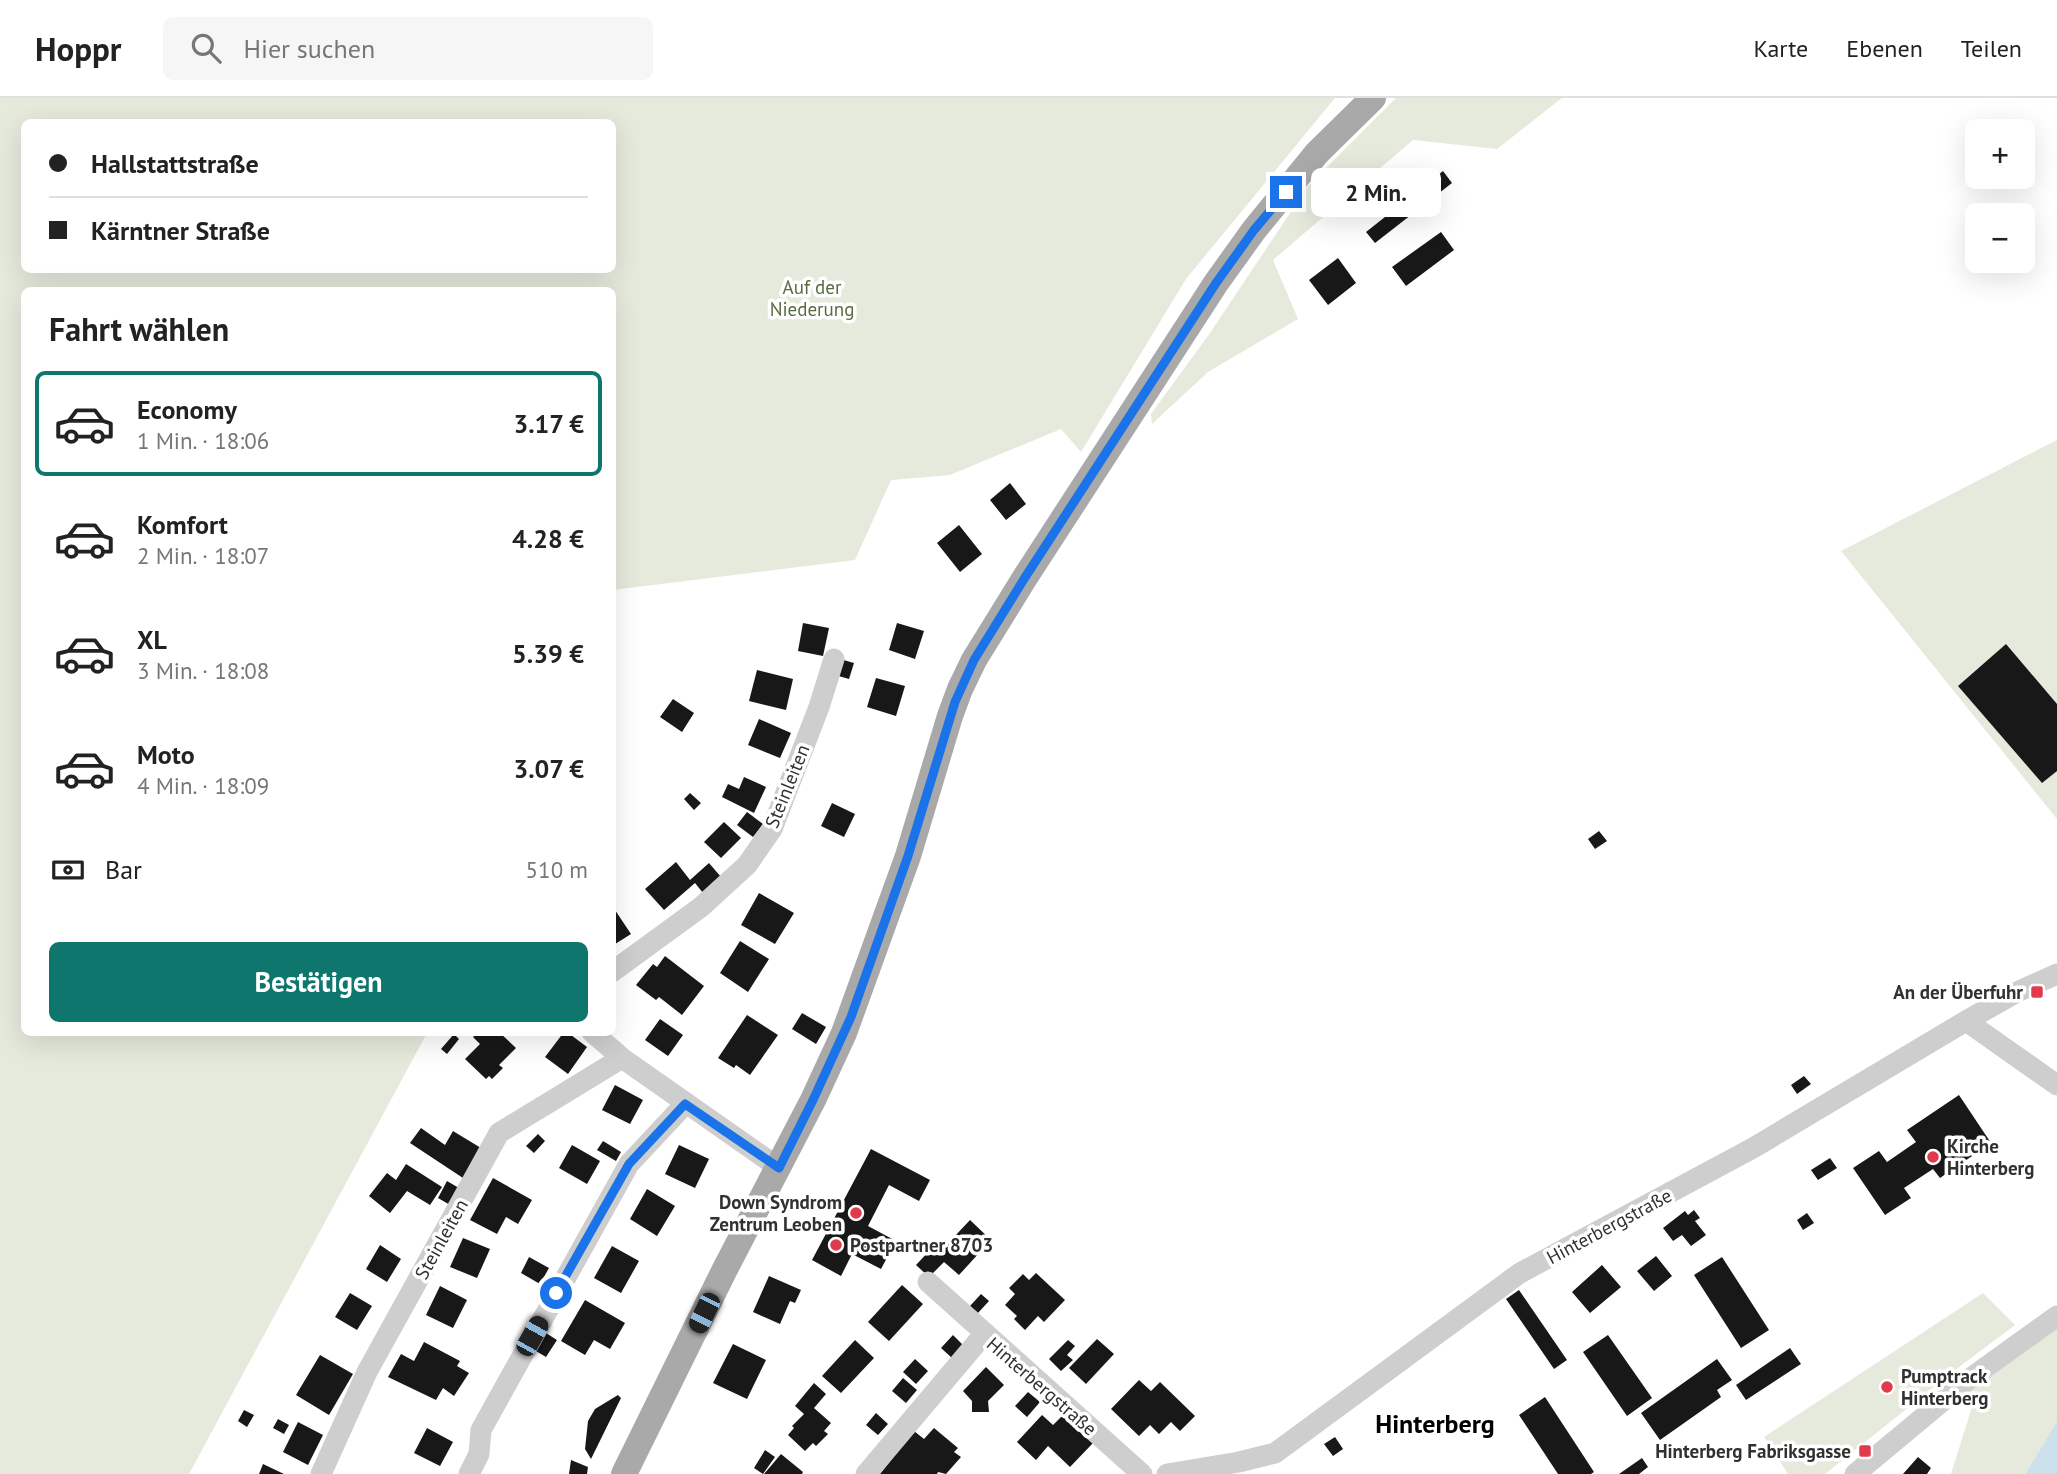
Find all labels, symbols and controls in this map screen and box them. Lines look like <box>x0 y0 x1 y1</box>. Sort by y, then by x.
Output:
search box <box>163 17 653 80</box>
text: Hoppr <box>35 27 121 70</box>
icon: search <box>187 29 225 67</box>
text: Hier suchen <box>243 32 375 65</box>
text: Karte <box>1754 33 1808 64</box>
text: Ebenen <box>1846 33 1923 64</box>
text: Teilen <box>1961 33 2022 64</box>
map controls <box>1965 119 2035 273</box>
button: + <box>1965 119 2035 189</box>
text: Hallstattstraße <box>91 147 259 180</box>
callout: 2 Min. <box>1310 168 1440 217</box>
route end <box>1270 176 1302 208</box>
text: 2 Min. <box>1345 178 1407 207</box>
button: − <box>1965 203 2035 273</box>
text: Kärntner Straße <box>91 214 270 247</box>
park label: Auf der Niederung <box>770 275 854 321</box>
text: Fahrt wählen <box>49 308 229 350</box>
icon: car <box>53 392 116 455</box>
text: Economy <box>137 393 237 426</box>
text: 3.17 € <box>513 407 584 440</box>
text: 1 Min. · 18:06 <box>137 426 269 455</box>
icon: car <box>53 507 116 570</box>
text: Komfort <box>137 508 228 541</box>
text: 4.28 € <box>512 522 584 555</box>
text: 2 Min. · 18:07 <box>137 541 269 570</box>
icon: car <box>53 622 116 685</box>
text: XL <box>137 623 167 656</box>
text: 5.39 € <box>512 637 584 670</box>
text: 3 Min. · 18:08 <box>137 656 269 685</box>
icon: car <box>53 737 116 800</box>
text: Moto <box>137 738 195 771</box>
street label: Steinleiten <box>759 741 815 831</box>
text: 3.07 € <box>513 752 584 785</box>
text: 4 Min. · 18:09 <box>137 771 269 800</box>
icon: cash <box>49 851 87 889</box>
text: Bar <box>105 853 142 886</box>
text: 510 m <box>526 855 588 884</box>
button: Bestätigen <box>49 942 588 1022</box>
place label: An der Überfuhr <box>1893 980 2023 1004</box>
marker: An der Überfuhr <box>2029 984 2045 1000</box>
place label: Kirche Hinterberg <box>1947 1134 2034 1180</box>
marker: Kirche Hinterberg <box>1925 1149 1941 1165</box>
street label: Hinterbergstraße <box>1542 1183 1676 1269</box>
place label: Down Syndrom Zentrum Leoben <box>710 1190 842 1236</box>
street label: Steinleiten <box>409 1195 473 1283</box>
marker: Down Syndrom Zentrum Leoben <box>848 1205 864 1221</box>
place label: Postpartner 8703 <box>850 1233 993 1257</box>
marker: Postpartner 8703 <box>828 1237 844 1253</box>
route start <box>540 1277 572 1309</box>
car <box>686 1290 723 1336</box>
car <box>513 1313 552 1359</box>
street label: Hinterbergstraße <box>982 1332 1102 1440</box>
place label: Pumptrack Hinterberg <box>1901 1364 1988 1410</box>
marker: Pumptrack Hinterberg <box>1879 1379 1895 1395</box>
district label: Hinterberg <box>1375 1407 1495 1440</box>
place label: Hinterberg Fabriksgasse <box>1655 1439 1851 1463</box>
marker: Hinterberg Fabriksgasse <box>1857 1443 1873 1459</box>

